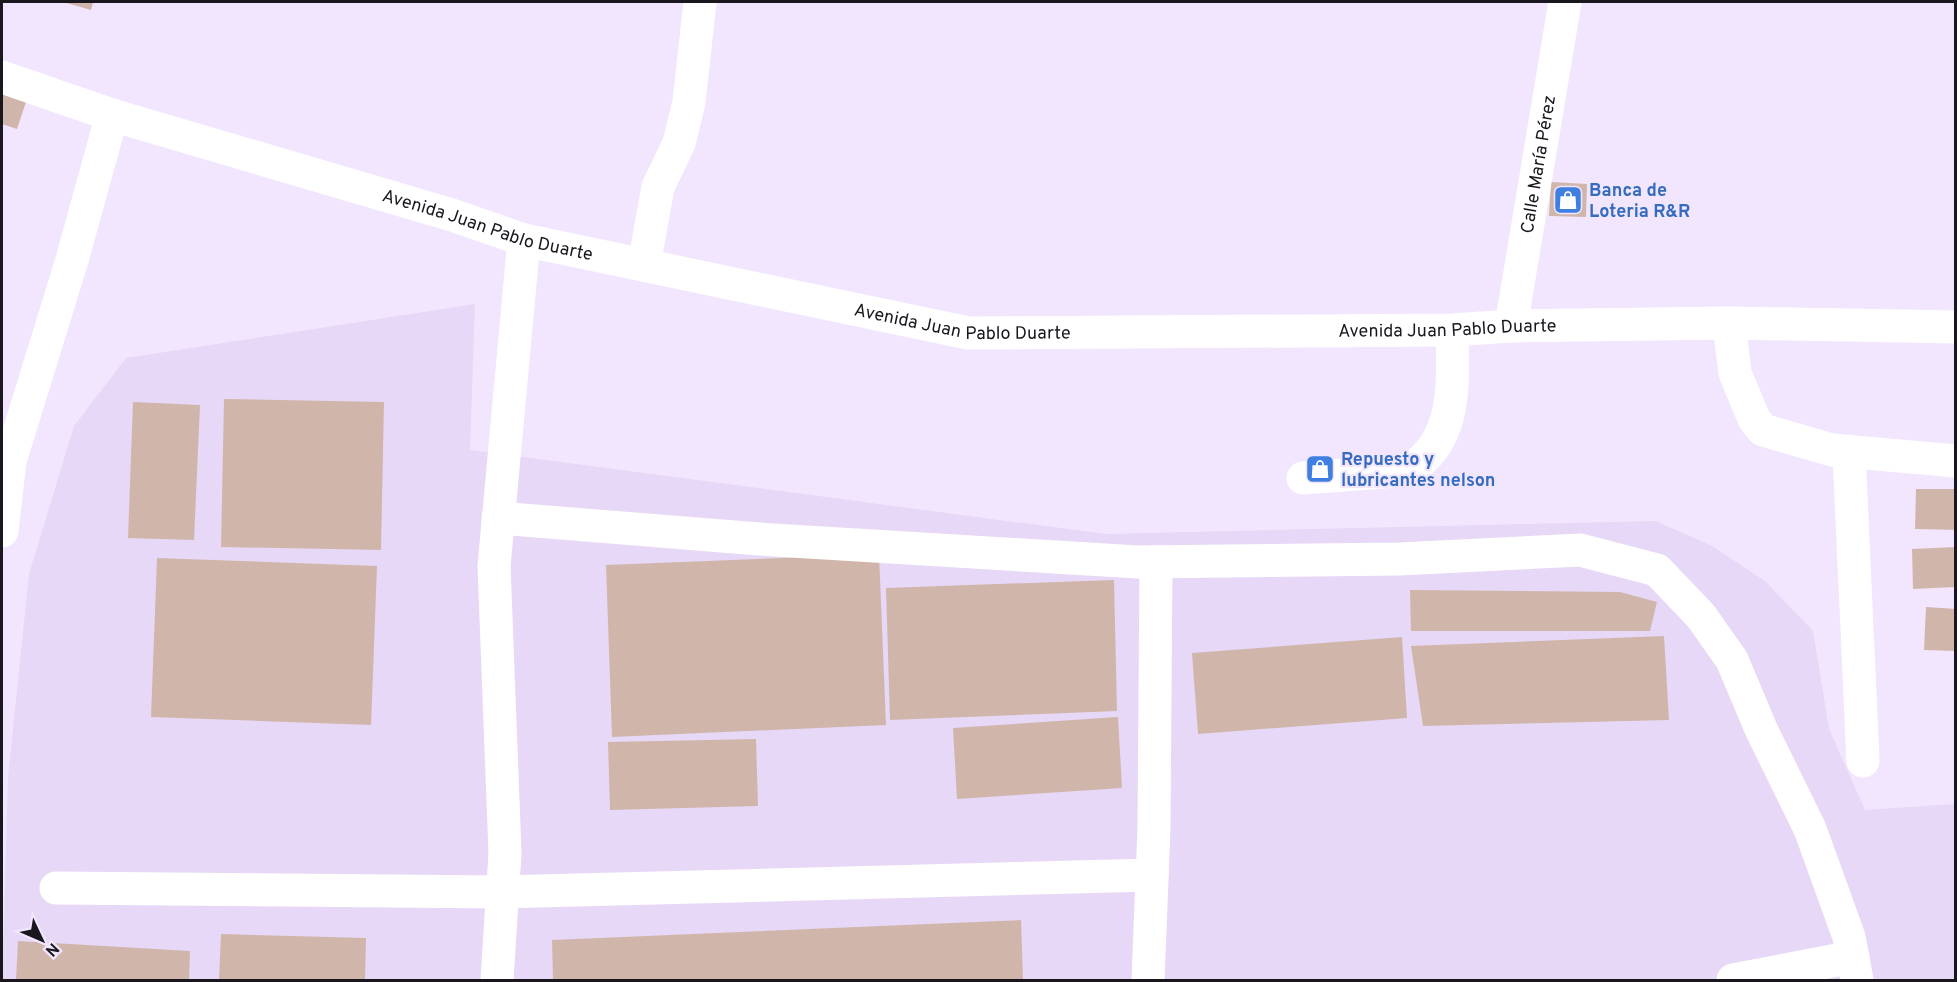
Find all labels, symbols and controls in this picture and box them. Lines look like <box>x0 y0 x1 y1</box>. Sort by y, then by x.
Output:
street label: Calle María Pérez <box>1517 94 1562 235</box>
place label: Banca de Loteria R&R <box>1589 180 1690 224</box>
shop icon: Banca de Loteria R&R <box>1552 184 1584 216</box>
street label: Avenida Juan Pablo Duarte <box>379 185 595 267</box>
street label: Avenida Juan Pablo Duarte <box>852 299 1071 346</box>
street label: Avenida Juan Pablo Duarte <box>1338 315 1557 344</box>
place label: Repuesto y lubricantes nelson <box>1341 449 1495 493</box>
shop icon: Repuesto y lubricantes nelson <box>1304 453 1336 485</box>
north arrow <box>12 910 72 970</box>
text: N <box>40 938 63 960</box>

